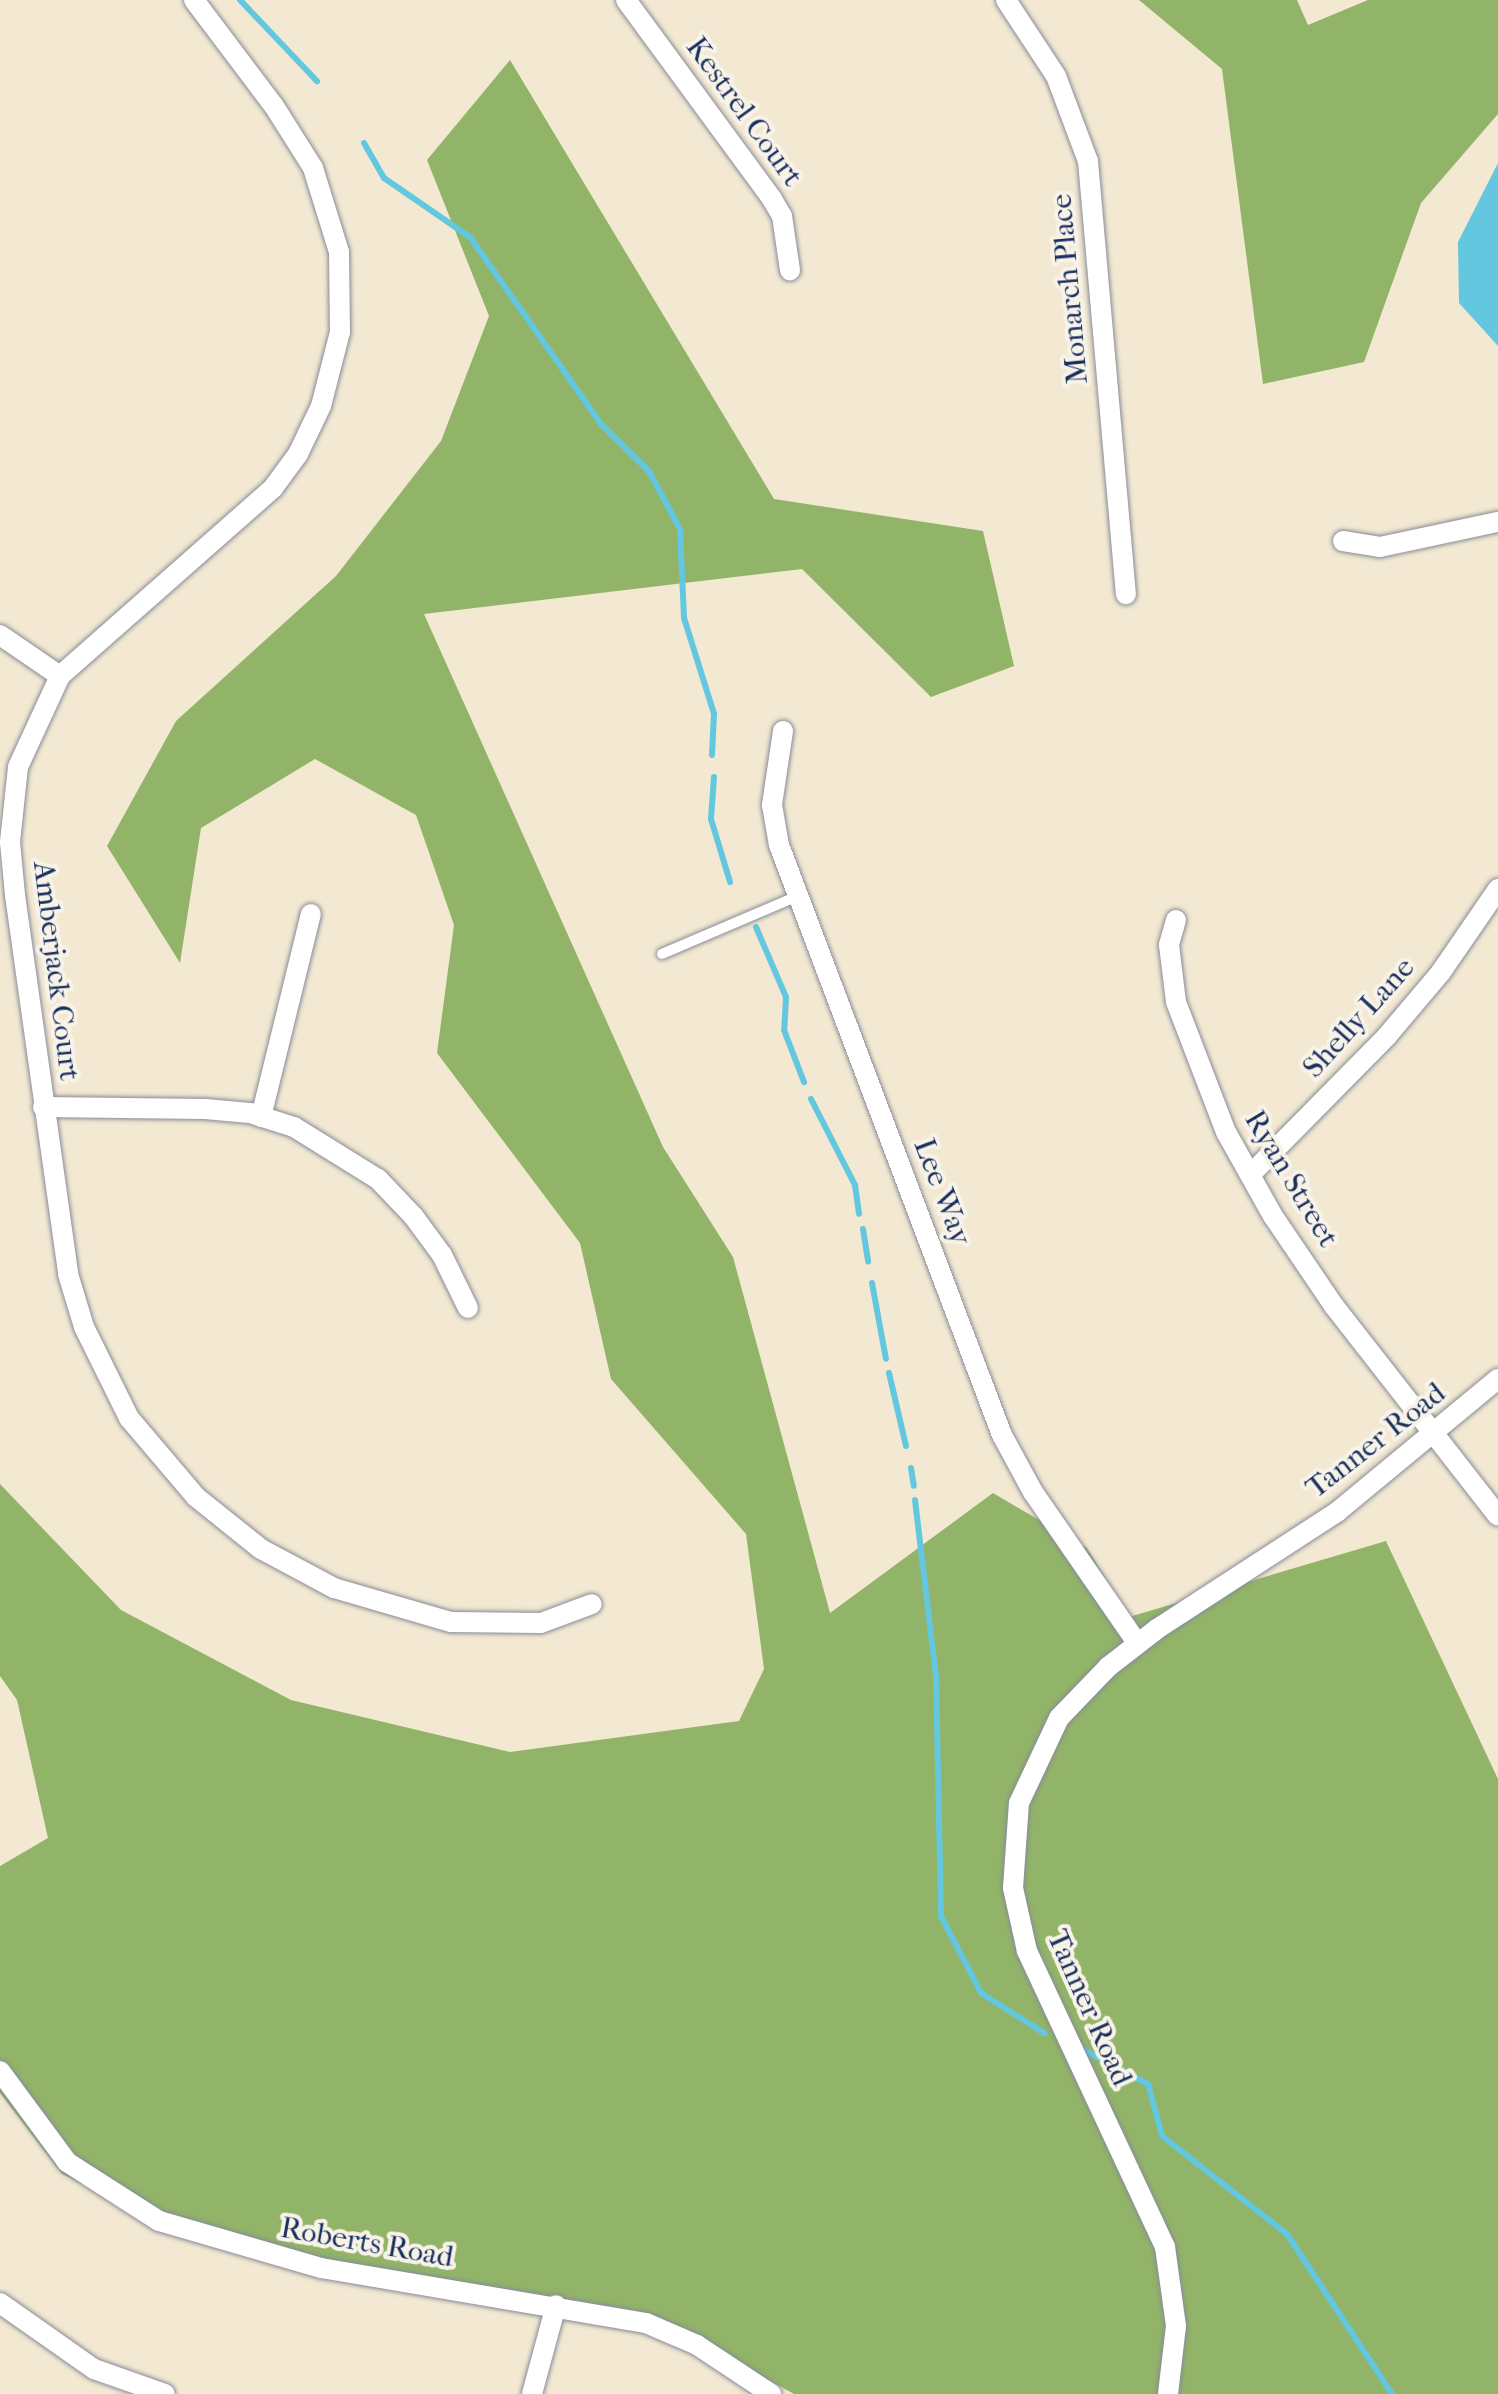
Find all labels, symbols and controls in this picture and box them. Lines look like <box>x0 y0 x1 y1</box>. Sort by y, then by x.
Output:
street label: Kestrel Court <box>678 30 810 194</box>
street label: Monarch Place <box>1044 192 1096 386</box>
street label: Amberjack Court <box>25 859 87 1083</box>
street label: Shelly Lane <box>1296 950 1422 1086</box>
street label: Ryan Street <box>1236 1104 1346 1254</box>
street label: Lee Way <box>905 1134 979 1250</box>
street label: Tanner Road <box>1299 1375 1453 1507</box>
street label: Tanner Road <box>1039 1924 1139 2092</box>
street label: Roberts Road <box>278 2210 456 2276</box>

